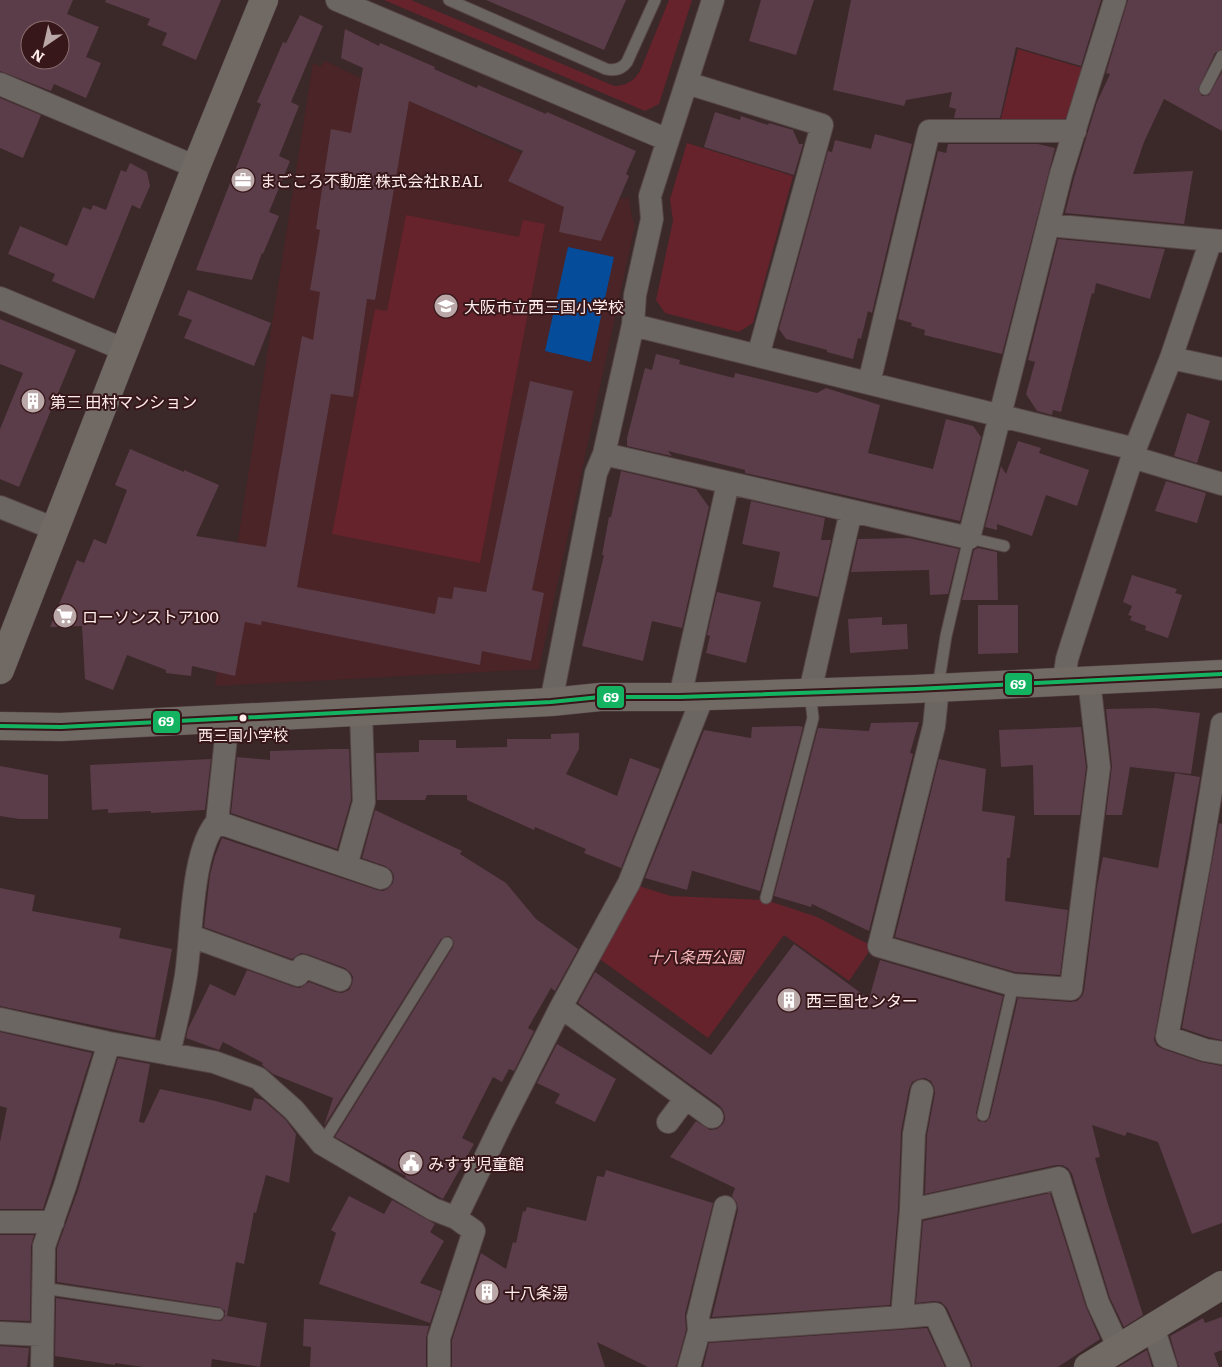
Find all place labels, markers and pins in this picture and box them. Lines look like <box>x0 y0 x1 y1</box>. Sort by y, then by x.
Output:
office icon: まごころ不動産 株式会社REAL <box>230 167 256 193</box>
place label: まごころ不動産 株式会社REAL <box>260 168 483 192</box>
school or university icon: 大阪市立西三国小学校 <box>433 293 459 319</box>
place label: 大阪市立西三国小学校 <box>464 294 624 318</box>
building icon: 第三 田村マンション <box>20 388 46 414</box>
place label: 第三 田村マンション <box>50 389 197 413</box>
supermarket icon: ローソンストア100 <box>52 603 78 629</box>
place label: ローソンストア100 <box>82 604 219 628</box>
marker: 西三国小学校 <box>238 713 248 723</box>
place label: 西三国小学校 <box>198 723 288 746</box>
building icon: 西三国センター <box>776 987 802 1013</box>
place label: 西三国センター <box>806 988 918 1012</box>
public building icon: みすず児童館 <box>398 1150 424 1176</box>
place label: みすず児童館 <box>428 1151 524 1175</box>
building icon: 十八条湯 <box>474 1279 500 1305</box>
place label: 十八条湯 <box>504 1280 568 1304</box>

